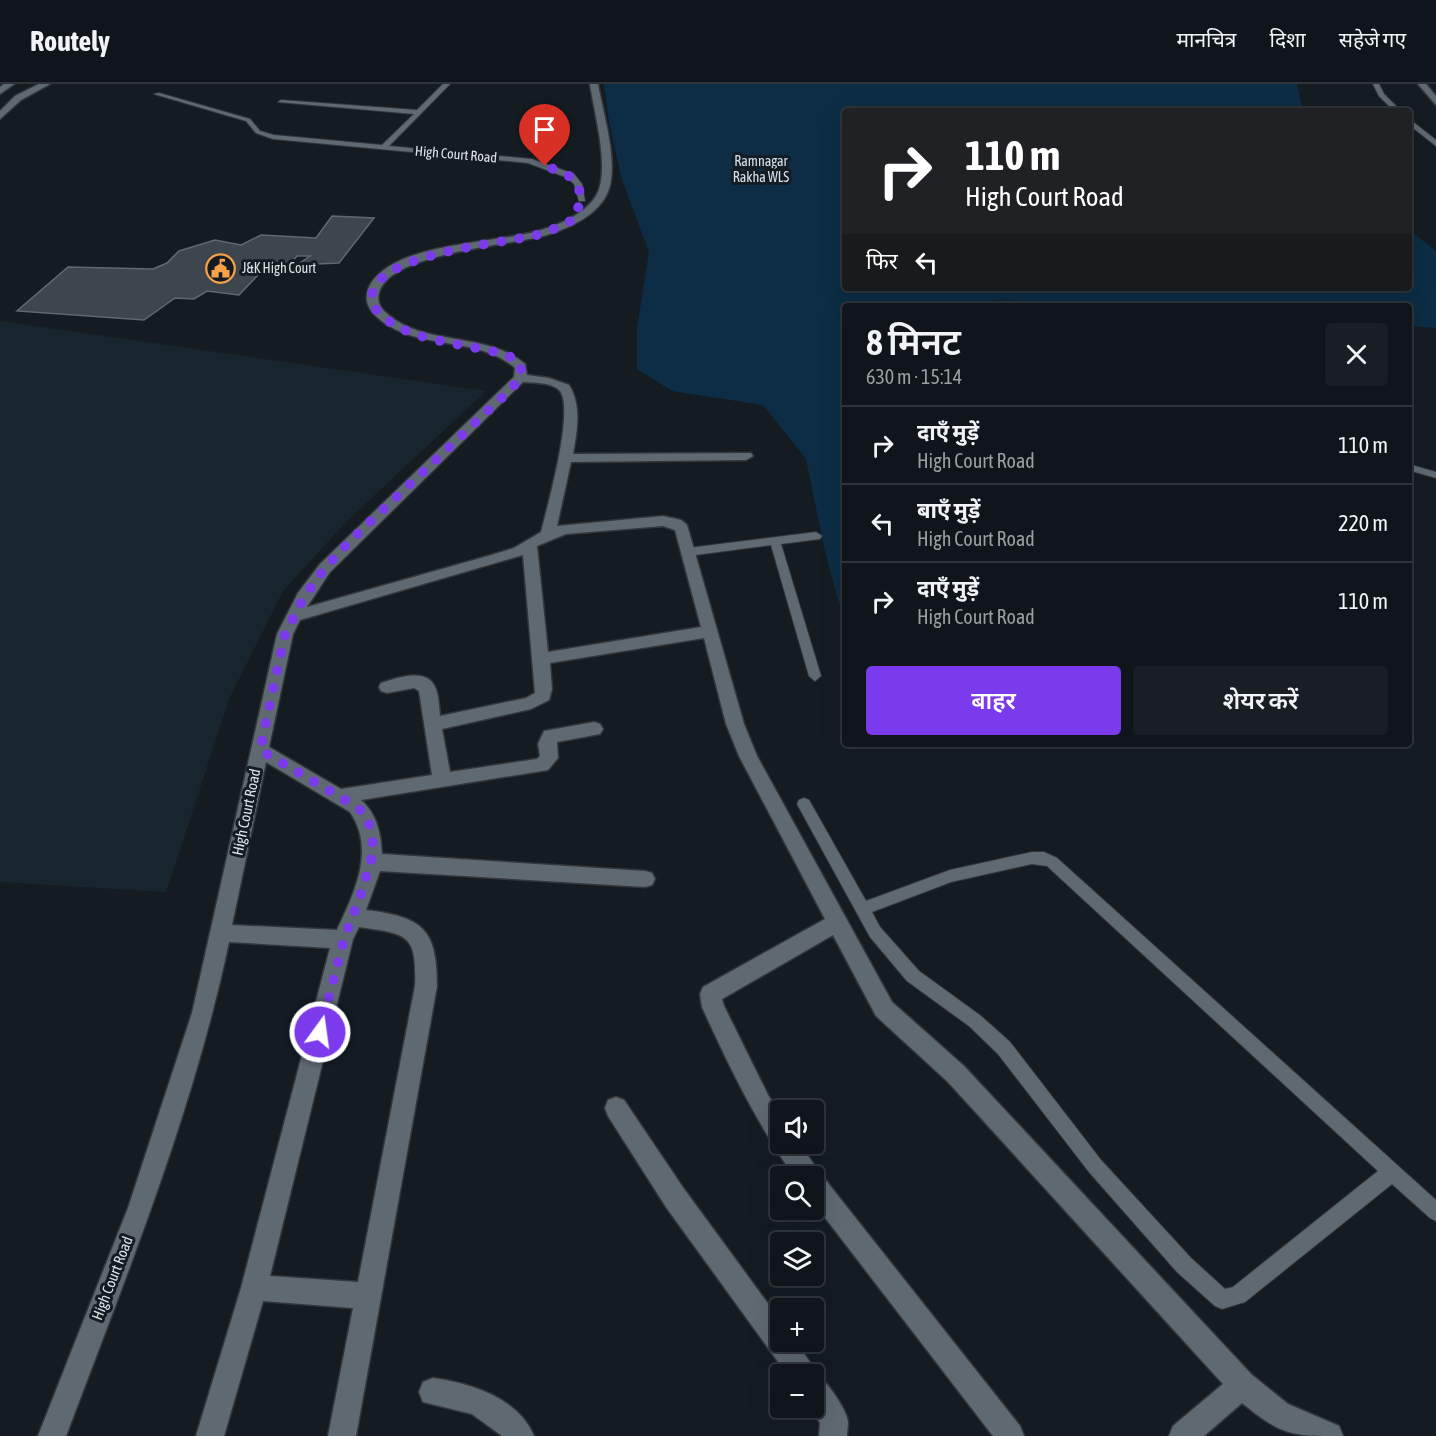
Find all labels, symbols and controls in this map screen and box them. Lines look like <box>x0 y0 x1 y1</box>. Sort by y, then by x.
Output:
text: Routely <box>30 25 110 57</box>
text: मानचित्र <box>1176 27 1236 51</box>
text: दिशा <box>1269 27 1306 51</box>
text: सहेजे गए <box>1339 27 1406 51</box>
pin <box>519 104 570 166</box>
icon: arrive <box>528 113 561 146</box>
text: 110 m <box>965 131 1060 179</box>
icon: right <box>866 132 944 210</box>
street label: High Court Road <box>414 142 498 166</box>
park label: Ramnagar Rakha WLS <box>733 153 789 185</box>
text: High Court Road <box>965 181 1124 212</box>
icon: left <box>910 246 943 279</box>
text: फिर <box>866 248 898 274</box>
public building icon: J&K High Court <box>205 252 237 284</box>
place label: J&K High Court <box>242 260 316 276</box>
text: 8 मिनट <box>866 321 961 363</box>
button: close <box>1325 323 1388 386</box>
text: 630 m · 15:14 <box>866 365 962 388</box>
text: दाएँ मुड़ें <box>917 419 979 445</box>
icon: right <box>866 429 899 462</box>
text: 110 m <box>1338 432 1388 458</box>
text: High Court Road <box>917 449 1035 472</box>
text: बाएँ मुड़ें <box>917 497 980 523</box>
icon: left <box>866 507 899 540</box>
text: 220 m <box>1338 510 1388 536</box>
text: High Court Road <box>917 527 1035 550</box>
text: दाएँ मुड़ें <box>917 575 979 601</box>
icon: right <box>866 585 899 618</box>
text: 110 m <box>1338 588 1388 614</box>
text: High Court Road <box>917 605 1035 628</box>
button: बाहर <box>866 666 1121 735</box>
button: शेयर करें <box>1133 666 1388 735</box>
street label: High Court Road <box>229 767 263 857</box>
position arrow <box>288 1000 352 1064</box>
map controls <box>770 1100 824 1418</box>
button: sound <box>770 1100 824 1154</box>
button: search <box>770 1166 824 1220</box>
button: layers <box>770 1232 824 1286</box>
street label: High Court Road <box>88 1234 136 1322</box>
button: + <box>770 1298 824 1352</box>
button: − <box>770 1364 824 1418</box>

